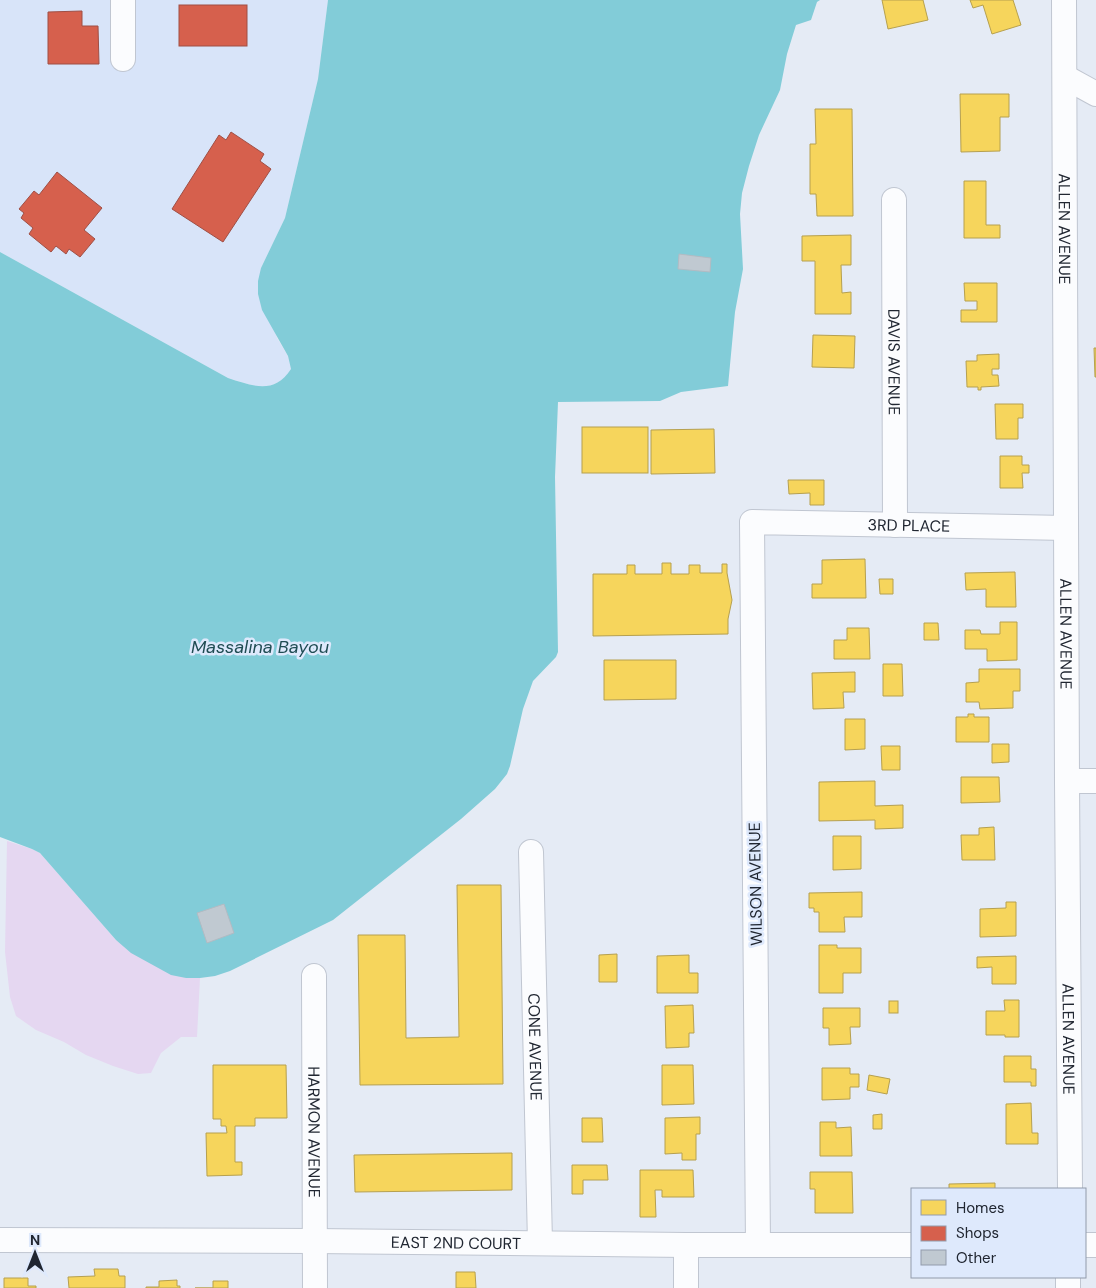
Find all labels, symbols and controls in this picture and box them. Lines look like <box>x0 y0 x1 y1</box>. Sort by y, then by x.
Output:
street label: ALLEN AVENUE <box>1054 173 1075 285</box>
street label: DAVIS AVENUE <box>883 309 905 415</box>
street label: 3RD PLACE <box>867 514 950 537</box>
street label: ALLEN AVENUE <box>1055 578 1077 690</box>
water label: Massalina Bayou <box>191 635 329 659</box>
street label: WILSON AVENUE <box>744 822 767 946</box>
street label: ALLEN AVENUE <box>1057 983 1079 1095</box>
street label: CONE AVENUE <box>523 993 547 1101</box>
street label: HARMON AVENUE <box>303 1066 325 1198</box>
legend <box>911 1188 1086 1278</box>
text: Homes <box>956 1198 1005 1218</box>
text: Shops <box>956 1223 999 1243</box>
north arrow <box>10 1228 60 1278</box>
text: N <box>30 1231 40 1249</box>
street label: EAST 2ND COURT <box>391 1232 521 1254</box>
text: Other <box>956 1248 997 1268</box>

